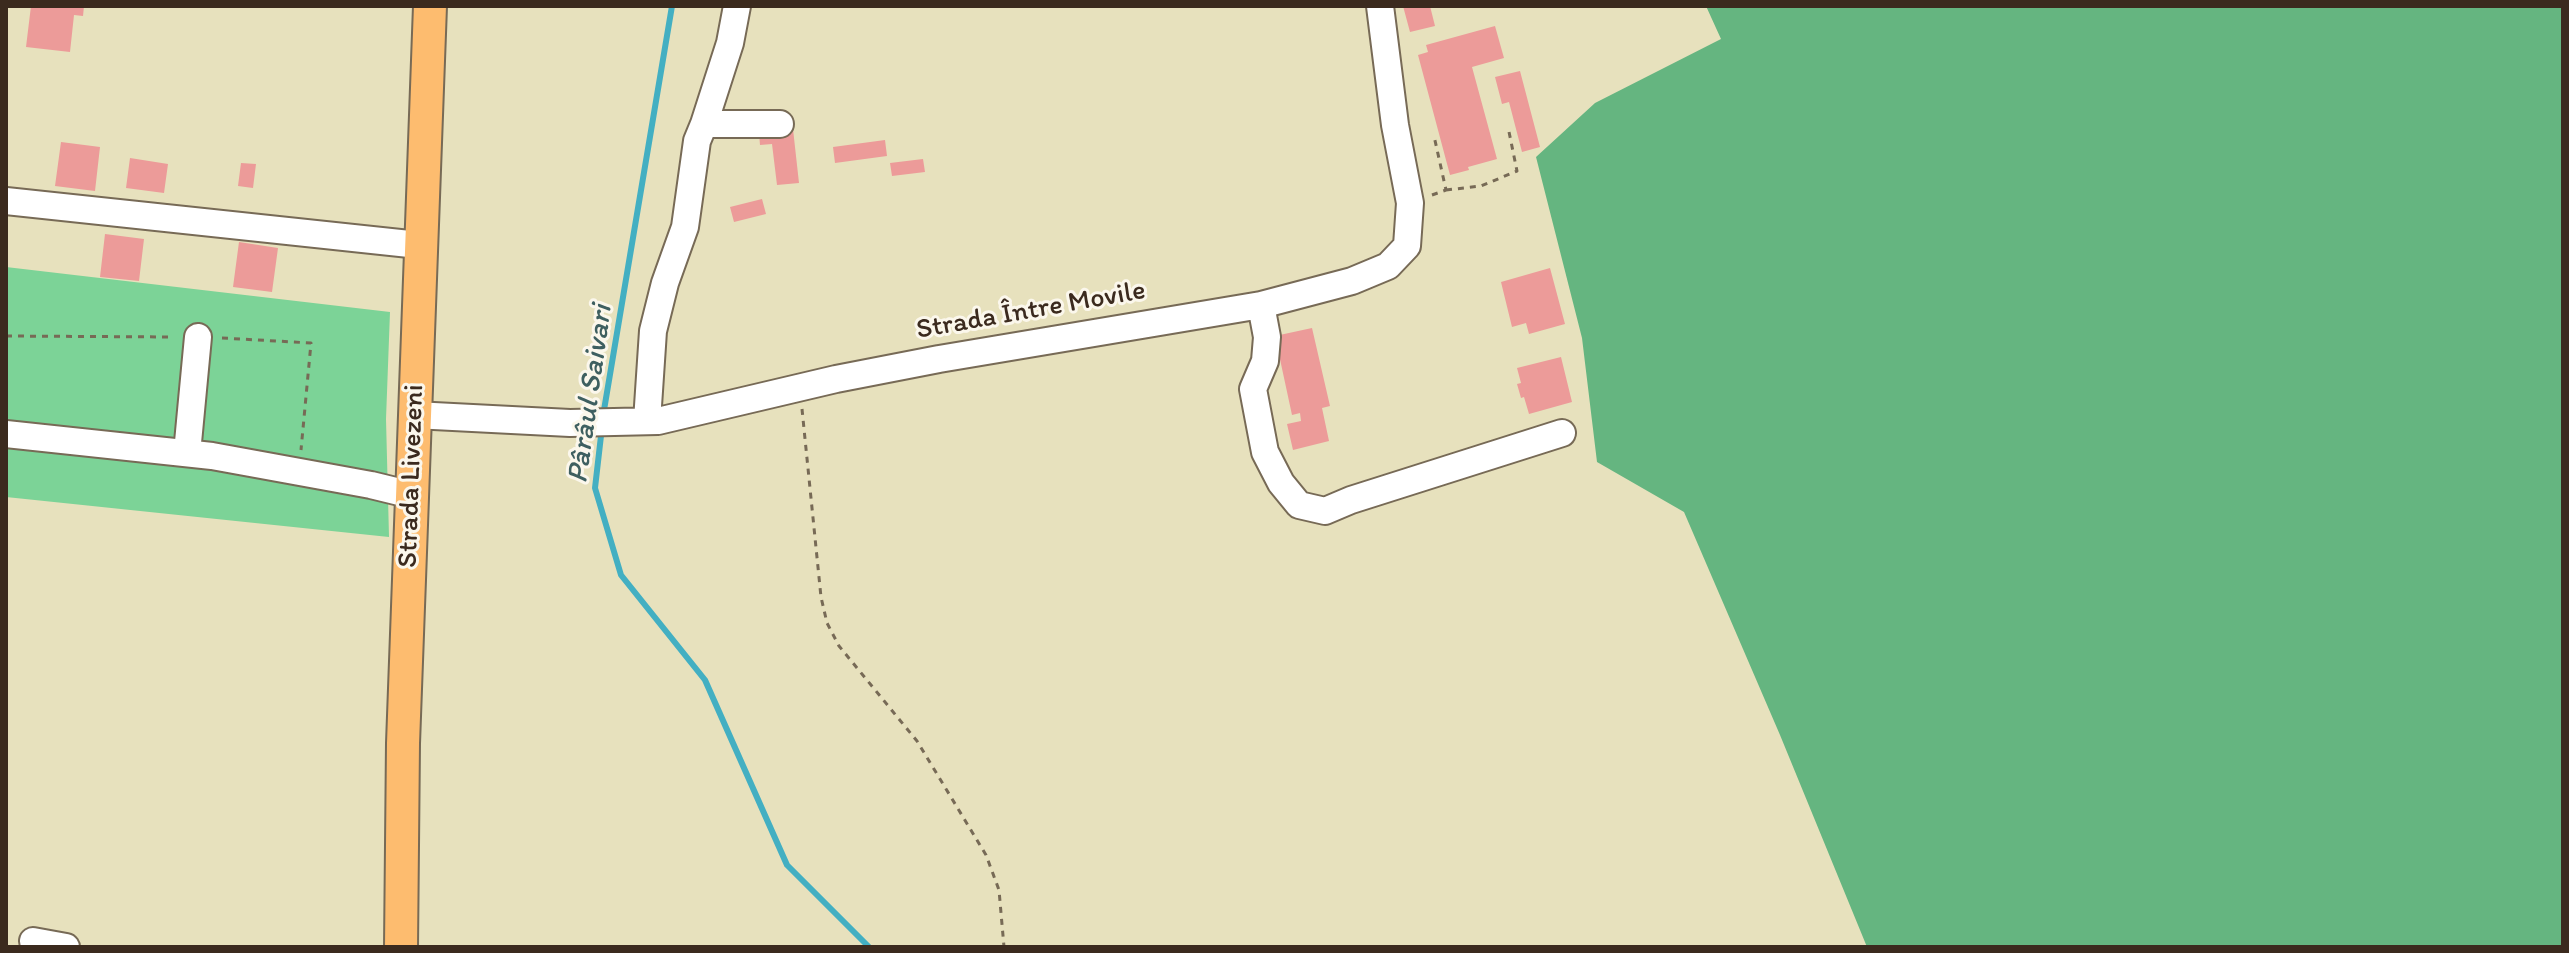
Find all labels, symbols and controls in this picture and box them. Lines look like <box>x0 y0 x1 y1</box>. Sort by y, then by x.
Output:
street label: Strada Între Movile <box>914 274 1148 348</box>
water label: Pârâul Saivari <box>561 302 621 486</box>
street label: Strada Livezeni <box>392 384 432 568</box>

